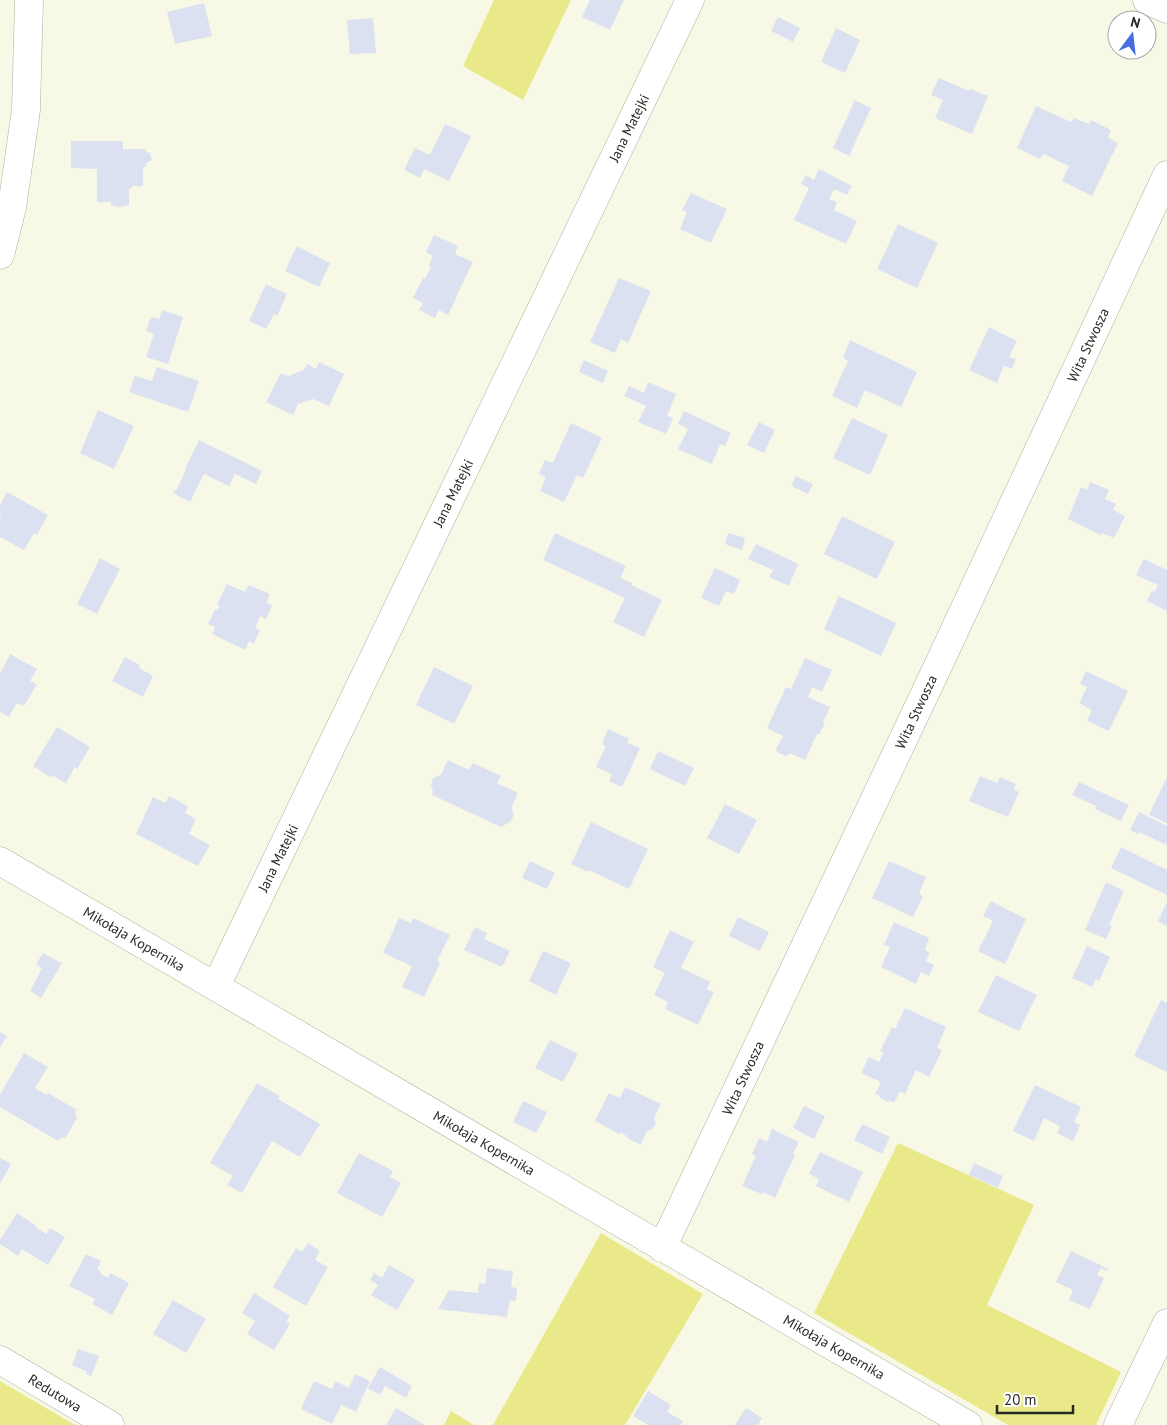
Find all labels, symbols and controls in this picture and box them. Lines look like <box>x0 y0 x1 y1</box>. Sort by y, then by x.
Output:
north arrow <box>1107 10 1157 60</box>
text: N <box>1129 13 1142 32</box>
street label: Jana Matejki <box>604 91 653 166</box>
street label: Wita Stwosza <box>1063 305 1113 385</box>
street label: Jana Matejki <box>428 456 477 531</box>
street label: Wita Stwosza <box>891 672 941 752</box>
street label: Jana Matejki <box>253 821 302 896</box>
street label: Mikołaja Kopernika <box>80 903 188 975</box>
street label: Wita Stwosza <box>718 1038 768 1118</box>
street label: Mikołaja Kopernika <box>430 1107 538 1179</box>
street label: Mikołaja Kopernika <box>780 1311 888 1383</box>
street label: Redutowa <box>25 1370 85 1416</box>
scale bar <box>997 1382 1073 1414</box>
text: 20 m <box>1004 1390 1037 1409</box>

